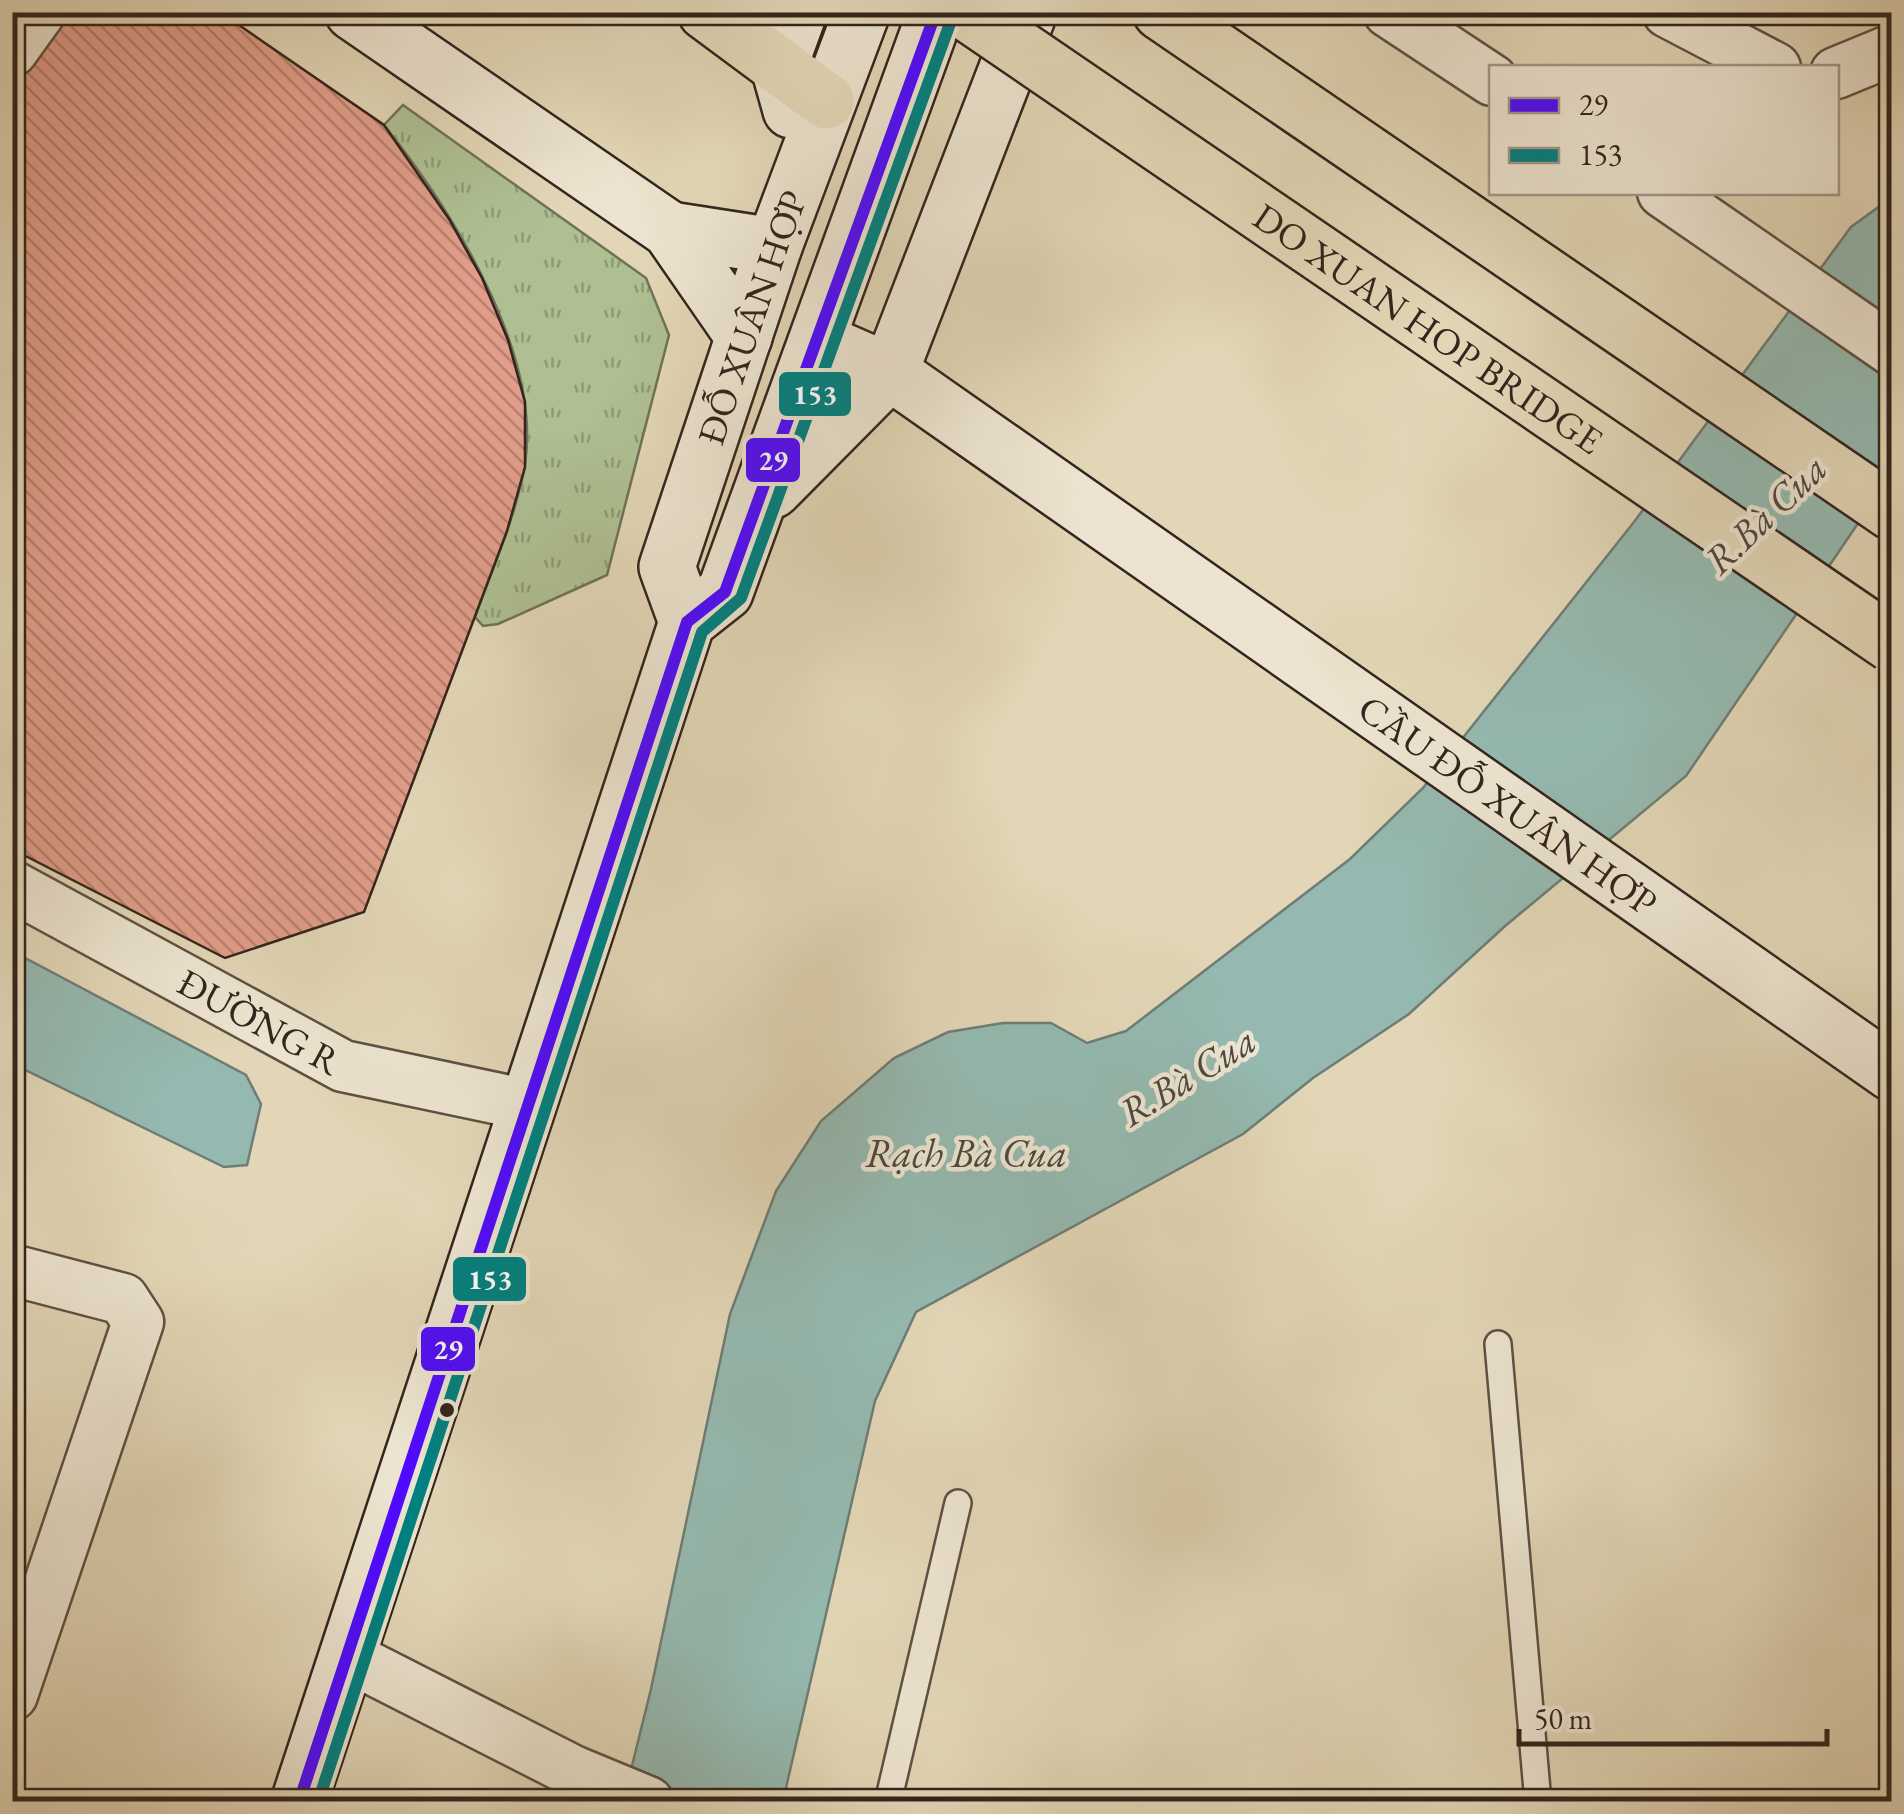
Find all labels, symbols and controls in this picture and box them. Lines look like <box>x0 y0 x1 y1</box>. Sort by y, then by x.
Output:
legend <box>1489 65 1839 195</box>
text: 29 <box>1579 85 1608 124</box>
text: 153 <box>1579 135 1622 174</box>
street label: ĐỖ XUÂN HỢP <box>685 183 817 450</box>
street label: DO XUAN HOP BRIDGE <box>1244 191 1613 464</box>
line badge: 153 <box>777 370 853 418</box>
text: 153 <box>793 376 837 412</box>
line badge: 29 <box>744 436 802 484</box>
text: 29 <box>758 442 788 478</box>
water label: R.Bà Cua <box>1692 443 1838 585</box>
street label: CẦU ĐỖ XUÂN HỢP <box>1349 683 1667 926</box>
street label: ĐƯỜNG R <box>170 957 351 1085</box>
water label: R.Bà Cua <box>1109 1014 1265 1138</box>
water label: Rạch Bà Cua <box>865 1127 1067 1179</box>
line badge: 153 <box>451 1255 528 1303</box>
text: 153 <box>468 1261 512 1297</box>
line badge: 29 <box>419 1325 477 1373</box>
text: 29 <box>433 1331 463 1367</box>
unlabelled marker <box>437 1400 457 1420</box>
scale bar <box>1519 1684 1826 1746</box>
text: 50 m <box>1534 1699 1592 1738</box>

